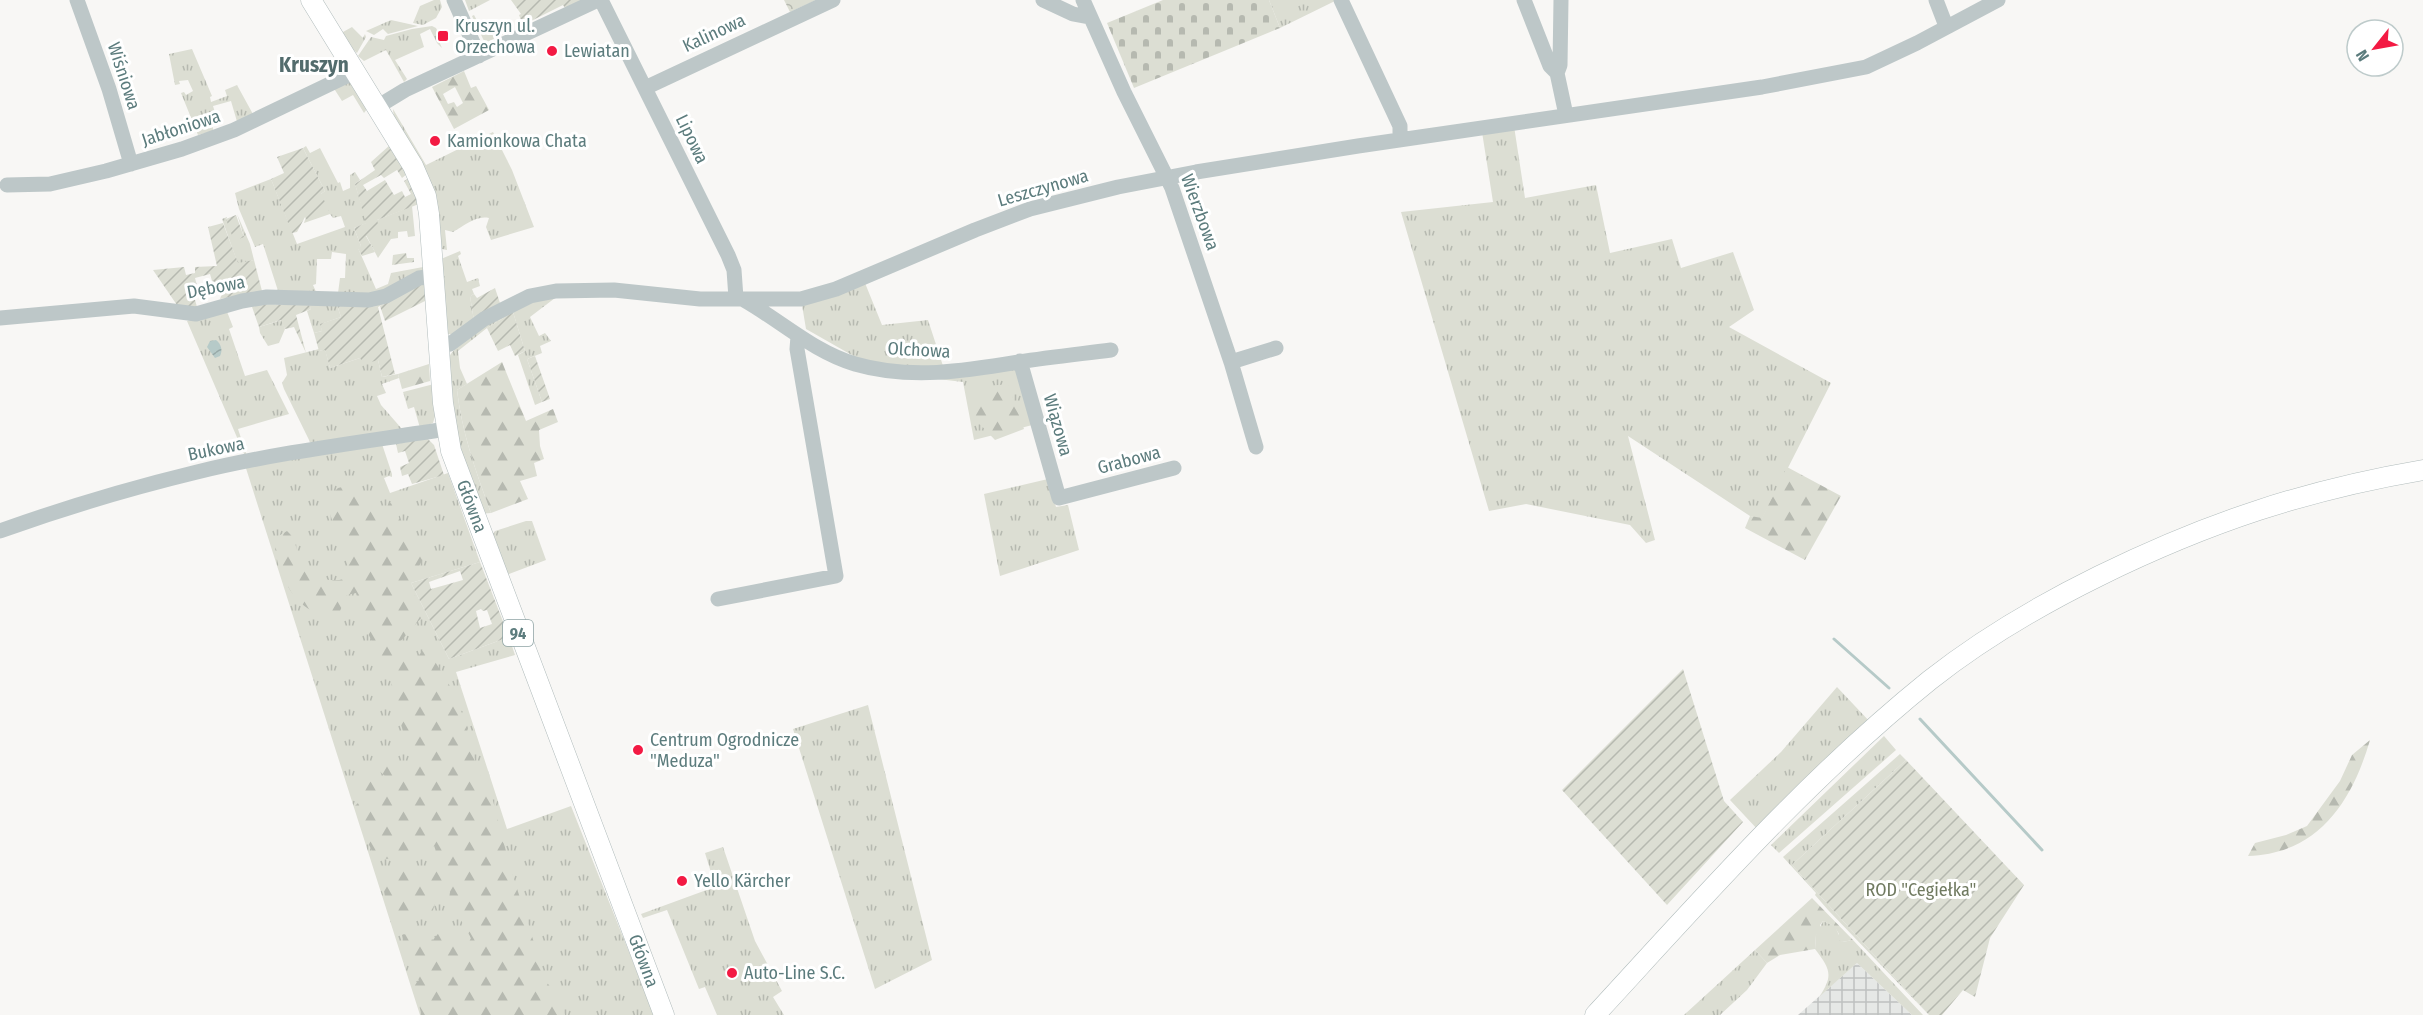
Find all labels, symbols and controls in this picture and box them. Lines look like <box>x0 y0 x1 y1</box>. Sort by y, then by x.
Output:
street label: Kalinowa <box>679 9 749 57</box>
place label: Kruszyn ul. Orzechowa <box>455 15 535 58</box>
north arrow <box>2345 18 2405 78</box>
marker: Kruszyn ul. Orzechowa <box>436 29 450 43</box>
street label: Wiśniowa <box>103 40 145 113</box>
place label: Lewiatan <box>564 40 630 62</box>
marker: Lewiatan <box>545 44 559 58</box>
text: N <box>2352 46 2373 64</box>
district label: Kruszyn <box>279 52 349 78</box>
street label: Jabłoniowa <box>139 105 223 151</box>
street label: Lipowa <box>671 111 713 167</box>
place label: Kamionkowa Chata <box>447 130 587 152</box>
marker: Kamionkowa Chata <box>428 134 442 148</box>
street label: Leszczynowa <box>995 165 1091 211</box>
street label: Wierzbowa <box>1176 171 1224 253</box>
street label: Dębowa <box>185 271 247 303</box>
street label: Olchowa <box>887 337 951 363</box>
street label: Wiązowa <box>1039 391 1077 459</box>
street label: Bukowa <box>186 432 246 466</box>
street label: Grabowa <box>1095 441 1163 479</box>
street label: Główna <box>452 477 492 536</box>
road number: 94 <box>503 620 533 646</box>
place label: Centrum Ogrodnicze "Meduza" <box>650 729 799 772</box>
marker: Centrum Ogrodnicze "Meduza" <box>631 743 645 757</box>
place label: Yello Kärcher <box>694 870 791 892</box>
marker: Yello Kärcher <box>675 874 689 888</box>
park label: ROD "Cegiełka" <box>1866 879 1976 901</box>
street label: Główna <box>624 931 664 991</box>
place label: Auto-Line S.C. <box>744 962 845 984</box>
marker: Auto-Line S.C. <box>725 966 739 980</box>

